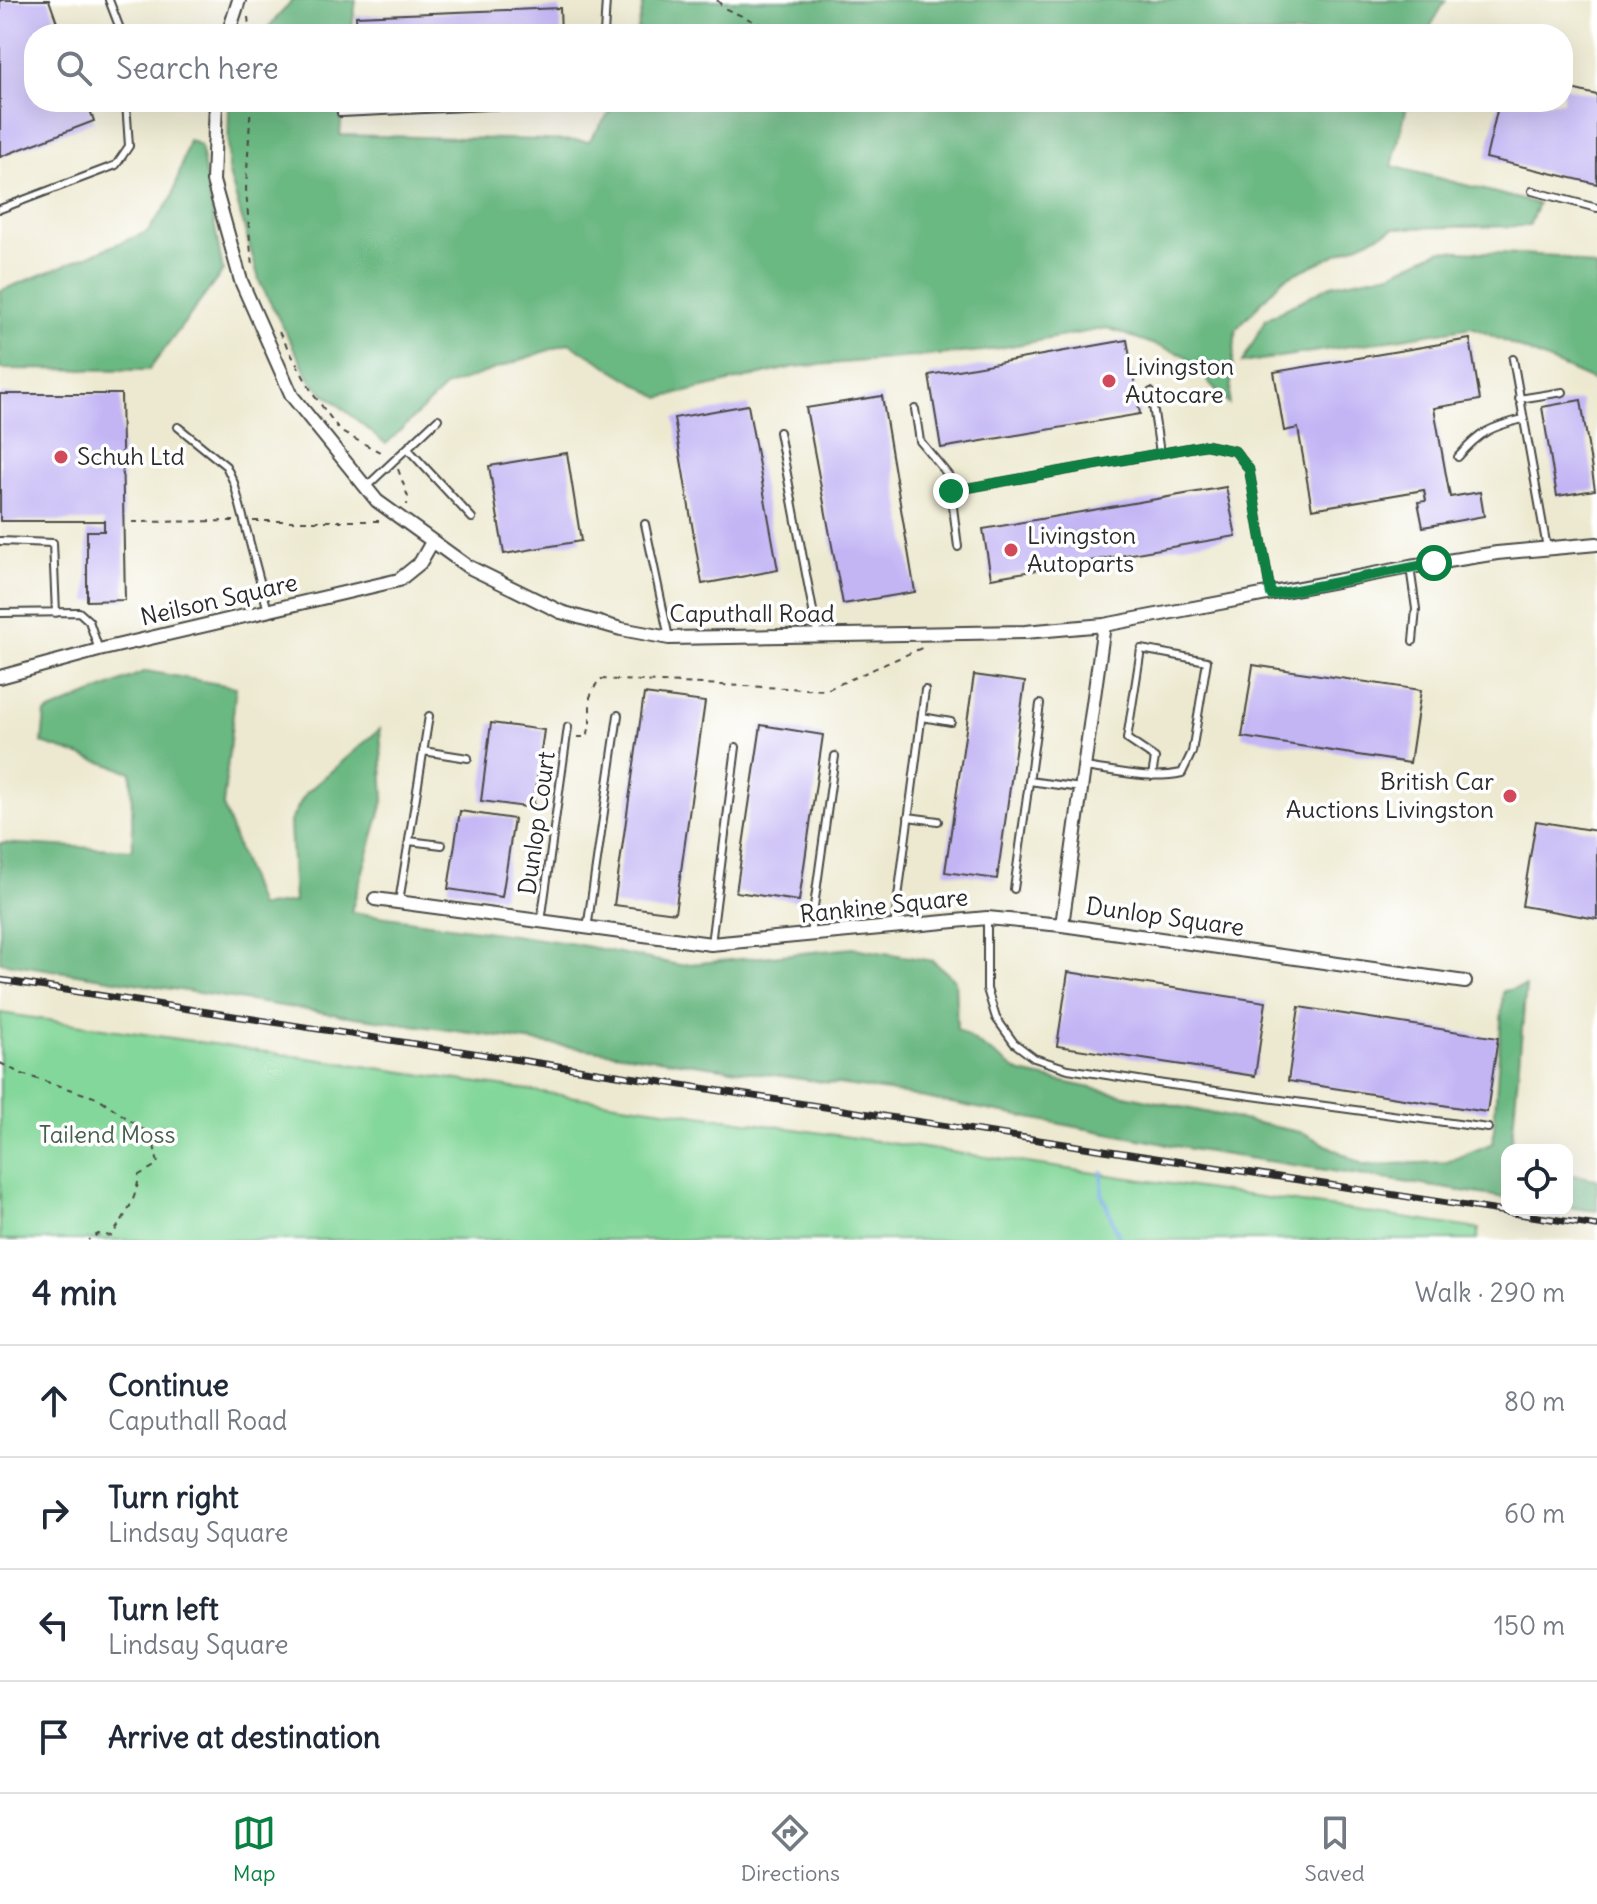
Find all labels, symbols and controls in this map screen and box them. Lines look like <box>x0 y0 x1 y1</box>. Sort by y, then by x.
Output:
search box <box>24 24 1573 112</box>
icon: search <box>52 46 96 90</box>
text: Search here <box>116 49 279 87</box>
place label: Livingston Autocare <box>1125 351 1234 409</box>
marker: Livingston Autocare <box>1100 372 1118 390</box>
place label: Schuh Ltd <box>77 441 185 471</box>
marker: Schuh Ltd <box>52 448 70 466</box>
route end <box>933 473 969 509</box>
place label: Livingston Autoparts <box>1027 520 1136 578</box>
marker: Livingston Autoparts <box>1002 541 1020 559</box>
route start <box>1416 545 1452 581</box>
street label: Neilson Square <box>137 566 300 632</box>
street label: Caputhall Road <box>669 598 835 628</box>
street label: Dunlop Court <box>511 749 561 896</box>
place label: British Car Auctions Livingston <box>1286 766 1494 824</box>
marker: British Car Auctions Livingston <box>1501 787 1519 805</box>
street label: Rankine Square <box>798 881 970 929</box>
street label: Dunlop Square <box>1084 890 1246 942</box>
park label: Tailend Moss <box>39 1119 175 1149</box>
map controls <box>1501 1144 1573 1216</box>
button: locate <box>1501 1144 1573 1216</box>
text: 4 min <box>32 1271 117 1314</box>
text: Walk · 290 m <box>1415 1276 1565 1309</box>
text: Continue <box>108 1366 229 1404</box>
icon: ahead <box>32 1379 76 1423</box>
text: 80 m <box>1504 1385 1565 1418</box>
text: Caputhall Road <box>108 1404 287 1437</box>
text: Turn right <box>108 1478 239 1516</box>
icon: right <box>32 1491 76 1535</box>
text: 60 m <box>1504 1497 1565 1530</box>
text: Lindsay Square <box>108 1516 288 1549</box>
text: Turn left <box>108 1590 219 1628</box>
icon: left <box>32 1603 76 1647</box>
text: 150 m <box>1494 1609 1565 1642</box>
text: Lindsay Square <box>108 1628 288 1661</box>
icon: arrive <box>32 1715 76 1759</box>
text: Arrive at destination <box>108 1718 380 1756</box>
tab: Map <box>232 1811 276 1887</box>
tab: Directions <box>741 1811 840 1887</box>
tab: Saved <box>1304 1811 1365 1887</box>

